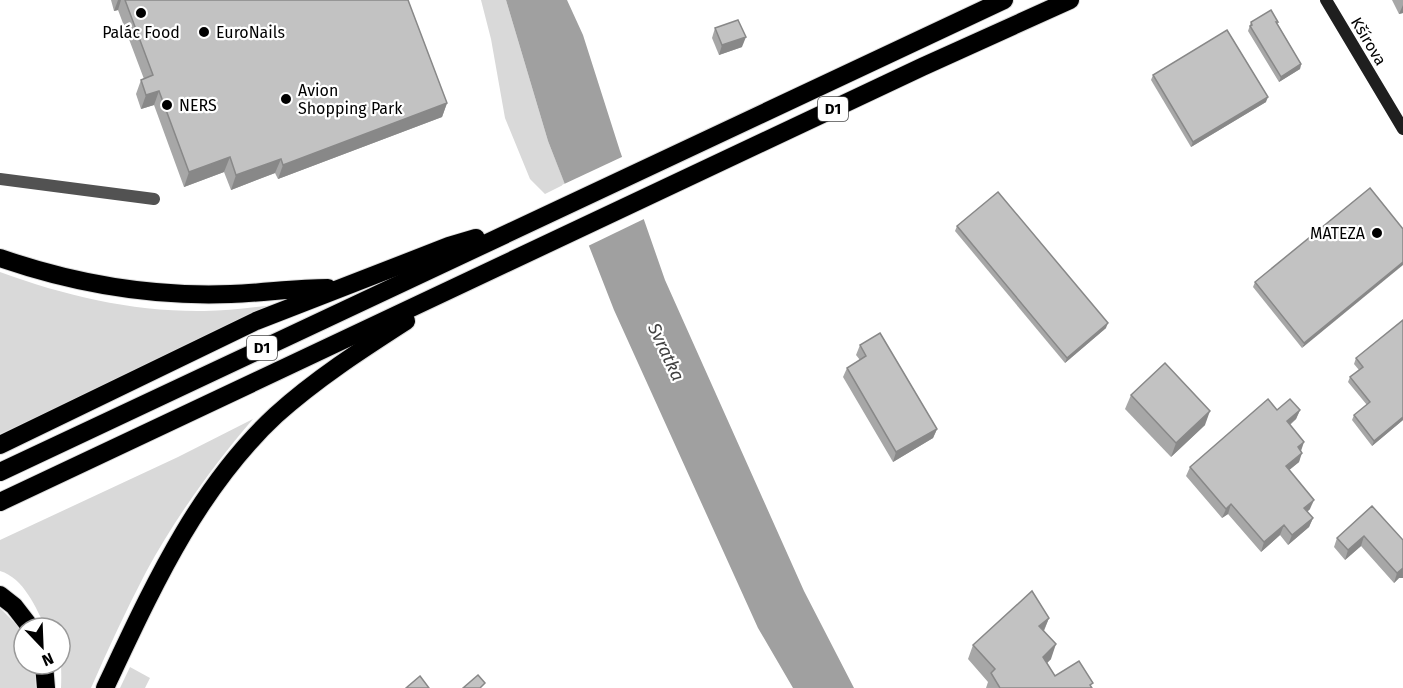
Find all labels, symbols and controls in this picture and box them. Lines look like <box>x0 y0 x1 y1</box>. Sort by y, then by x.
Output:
marker: Palác Food <box>134 6 148 20</box>
street label: Kšírova <box>1347 14 1390 69</box>
place label: Palác Food <box>102 23 180 42</box>
place label: EuroNails <box>216 23 285 42</box>
marker: EuroNails <box>197 25 211 39</box>
place label: Avion Shopping Park <box>298 81 403 118</box>
marker: Avion Shopping Park <box>279 92 293 106</box>
place label: NERS <box>179 96 217 115</box>
road number: D1 <box>818 97 848 121</box>
marker: NERS <box>160 98 174 112</box>
place label: MATEZA <box>1310 224 1366 243</box>
marker: MATEZA <box>1370 226 1384 240</box>
water label: Svratka <box>643 319 689 384</box>
road number: D1 <box>247 336 277 360</box>
north arrow <box>12 616 72 676</box>
text: N <box>39 649 56 670</box>

